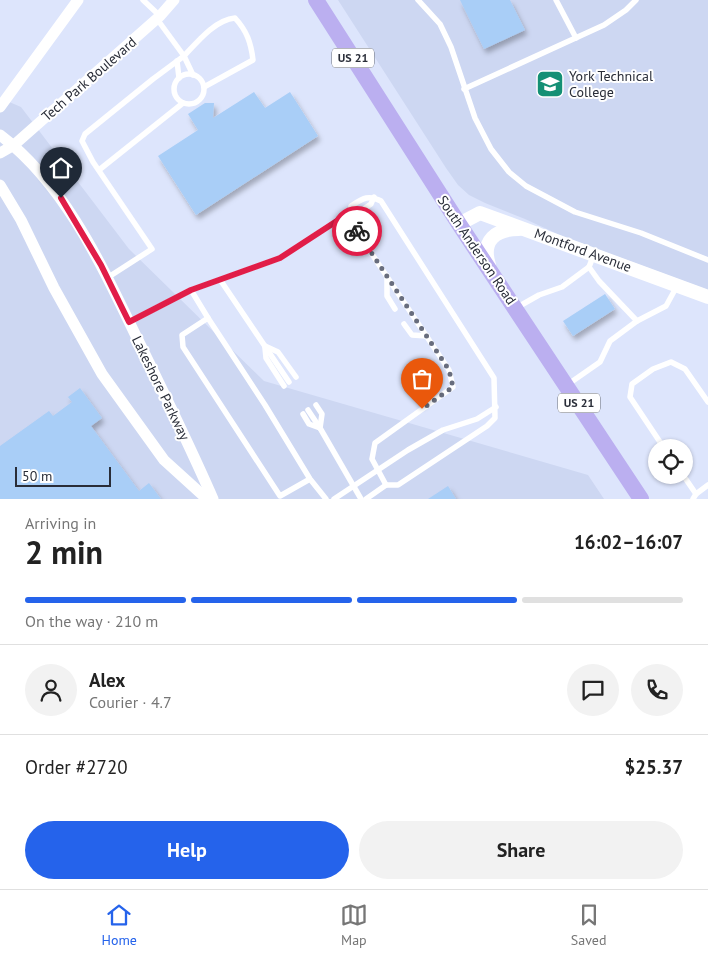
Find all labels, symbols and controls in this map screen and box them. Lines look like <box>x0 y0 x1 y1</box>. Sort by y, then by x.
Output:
street label: Tech Park Boulevard <box>38 33 140 125</box>
road number: US 21 <box>332 48 374 68</box>
place label: York Technical College <box>569 67 653 101</box>
school or university icon: York Technical College <box>535 69 565 99</box>
pin <box>40 147 82 198</box>
icon: home <box>47 154 75 182</box>
street label: South Anderson Road <box>434 192 520 308</box>
courier <box>332 206 382 256</box>
icon: bike <box>343 217 371 245</box>
street label: Montford Avenue <box>532 224 634 276</box>
street label: Lakeshore Parkway <box>128 333 194 443</box>
pin <box>401 358 443 409</box>
icon: bag <box>408 365 436 393</box>
road number: US 21 <box>558 393 600 412</box>
map controls <box>648 439 693 484</box>
button: locate <box>648 439 693 484</box>
scale bar <box>15 464 111 487</box>
text: 50 m <box>22 467 52 485</box>
text: Arriving in <box>25 513 96 533</box>
text: 16:02–16:07 <box>574 530 683 554</box>
text: 2 min <box>25 531 103 573</box>
text: On the way · 210 m <box>25 611 158 631</box>
button: person <box>25 664 77 716</box>
button: chat <box>567 664 619 716</box>
button: phone <box>631 664 683 716</box>
text: Alex <box>89 668 125 692</box>
text: Courier · 4.7 <box>89 692 172 712</box>
text: Order #2720 <box>25 755 128 779</box>
text: $25.37 <box>624 755 683 779</box>
button: Help <box>25 821 349 879</box>
button: Share <box>359 821 683 879</box>
tab: Home <box>101 901 137 949</box>
tab: Map <box>340 901 368 949</box>
tab: Saved <box>571 901 606 949</box>

